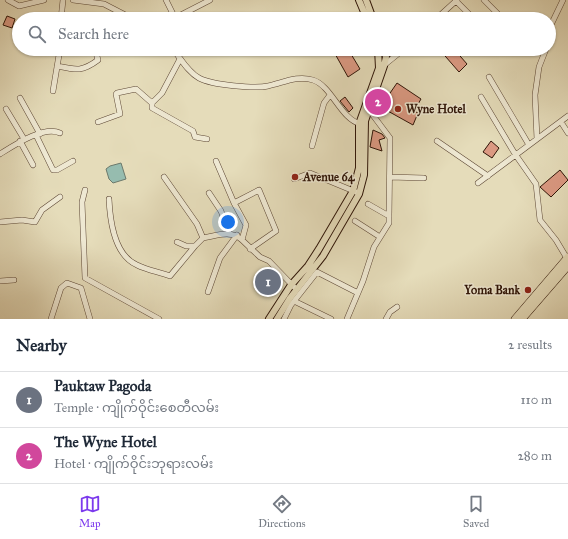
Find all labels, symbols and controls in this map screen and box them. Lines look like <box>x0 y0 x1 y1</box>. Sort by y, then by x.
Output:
search box <box>12 12 556 56</box>
icon: search <box>26 23 48 45</box>
text: Search here <box>58 25 129 43</box>
pin: 2 <box>365 87 391 117</box>
place label: Wyne Hotel <box>406 102 467 117</box>
marker: Wyne Hotel <box>393 104 403 114</box>
place label: Avenue 64 <box>302 170 356 185</box>
marker: Avenue 64 <box>290 172 300 182</box>
your location <box>218 212 238 232</box>
pin: 1 <box>255 267 281 297</box>
place label: Yoma Bank <box>463 283 520 297</box>
marker: Yoma Bank <box>523 285 533 295</box>
text: Nearby <box>16 335 67 356</box>
text: 2 results <box>508 337 552 353</box>
text: Pauktaw Pagoda <box>54 377 151 395</box>
text: 1 <box>26 392 32 408</box>
text: 110 m <box>520 392 552 408</box>
text: Temple · ကျိုက်ဝိုင်းစေတီလမ်း <box>54 400 219 416</box>
text: The Wyne Hotel <box>54 433 157 451</box>
text: 2 <box>26 448 32 464</box>
text: 280 m <box>517 448 552 464</box>
text: Hotel · ကျိုက်ဝိုင်းဘုရားလမ်း <box>54 456 213 472</box>
tab: Map <box>79 493 101 530</box>
tab: Directions <box>258 493 306 530</box>
tab: Saved <box>463 493 489 530</box>

